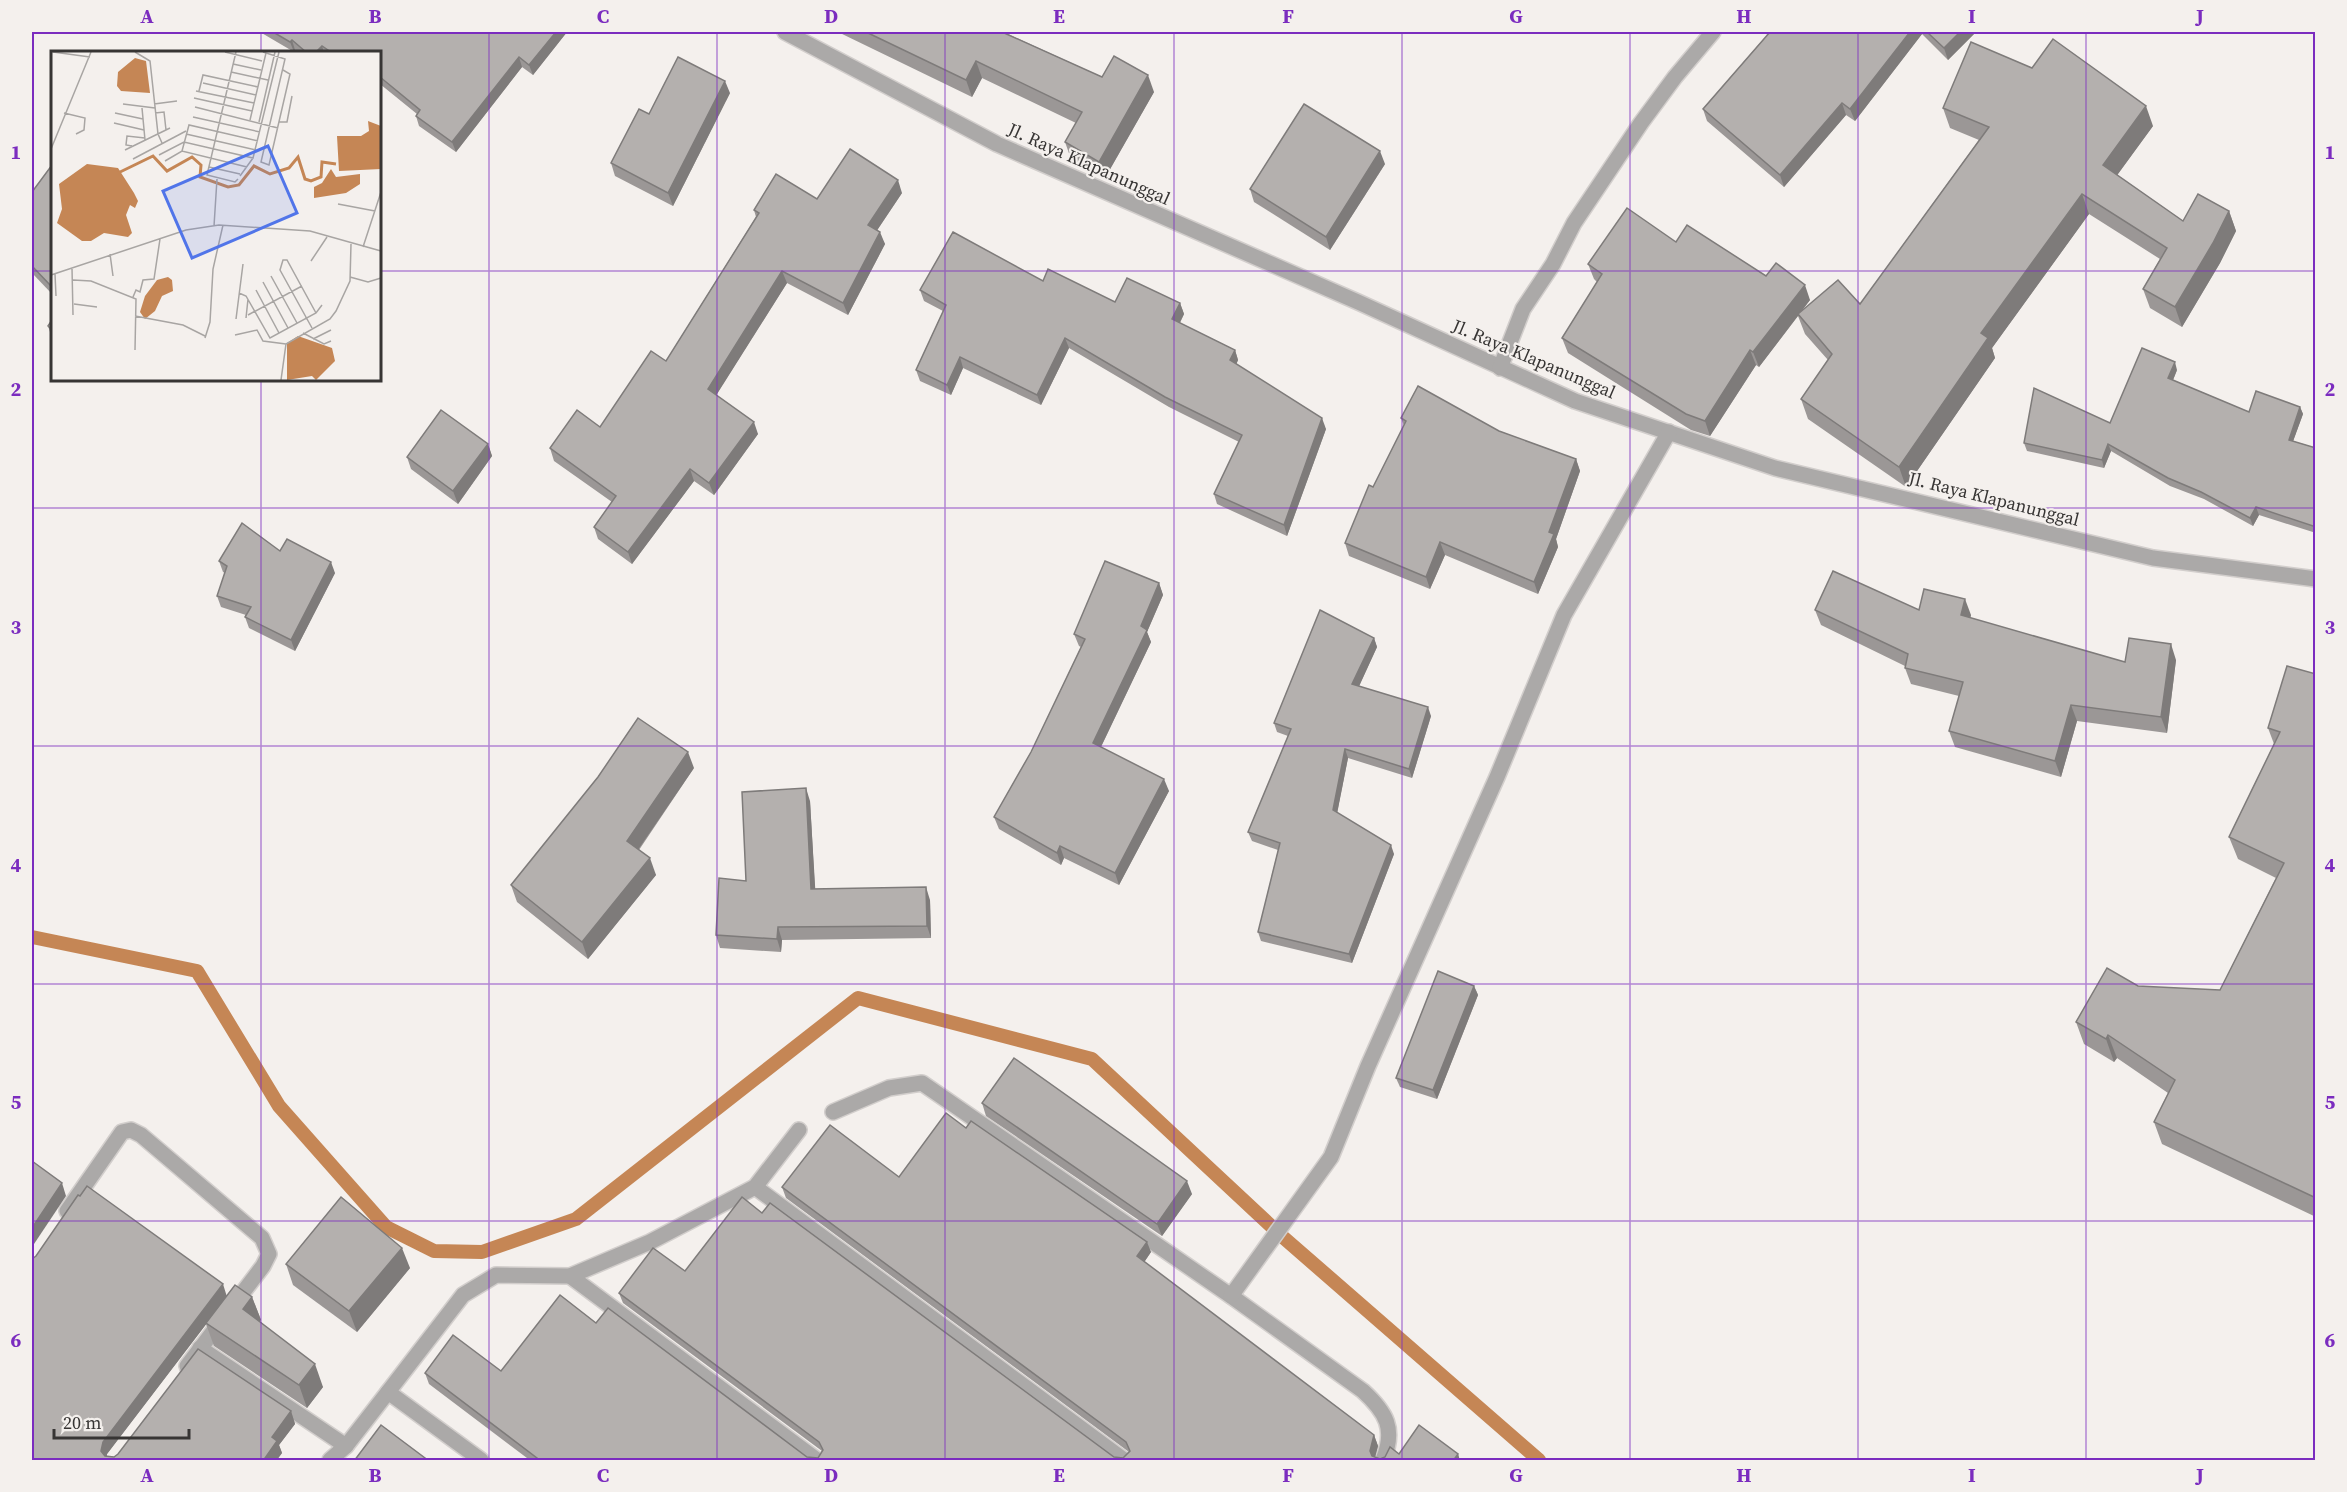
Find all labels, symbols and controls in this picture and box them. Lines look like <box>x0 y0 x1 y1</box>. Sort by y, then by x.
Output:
text: A <box>140 2 154 30</box>
text: B <box>368 2 382 30</box>
text: C <box>597 2 609 30</box>
text: D <box>824 2 838 30</box>
text: E <box>1053 2 1065 30</box>
text: F <box>1282 2 1294 30</box>
text: G <box>1509 2 1523 30</box>
text: H <box>1736 2 1752 30</box>
text: I <box>1968 2 1976 30</box>
text: J <box>2194 2 2204 30</box>
inset map <box>51 51 381 381</box>
street label: Jl. Raya Klapanunggal <box>1003 116 1174 211</box>
text: 1 <box>11 138 21 166</box>
text: 1 <box>2325 138 2335 166</box>
street label: Jl. Raya Klapanunggal <box>1448 312 1620 404</box>
text: 2 <box>11 375 22 403</box>
text: 2 <box>2325 375 2336 403</box>
street label: Jl. Raya Klapanunggal <box>1905 465 2082 532</box>
text: 3 <box>11 613 22 641</box>
text: 3 <box>2325 613 2336 641</box>
text: 4 <box>11 851 22 879</box>
text: 4 <box>2325 851 2336 879</box>
text: 5 <box>11 1088 22 1116</box>
text: 5 <box>2325 1088 2336 1116</box>
text: 6 <box>11 1326 22 1354</box>
text: 6 <box>2325 1326 2336 1354</box>
scale bar <box>54 1402 189 1440</box>
text: 20 m <box>63 1410 101 1435</box>
text: A <box>140 1461 154 1489</box>
text: B <box>368 1461 382 1489</box>
text: C <box>597 1461 609 1489</box>
text: D <box>824 1461 838 1489</box>
text: E <box>1053 1461 1065 1489</box>
text: F <box>1282 1461 1294 1489</box>
text: G <box>1509 1461 1523 1489</box>
text: H <box>1736 1461 1752 1489</box>
text: I <box>1968 1461 1976 1489</box>
text: J <box>2194 1461 2204 1489</box>

